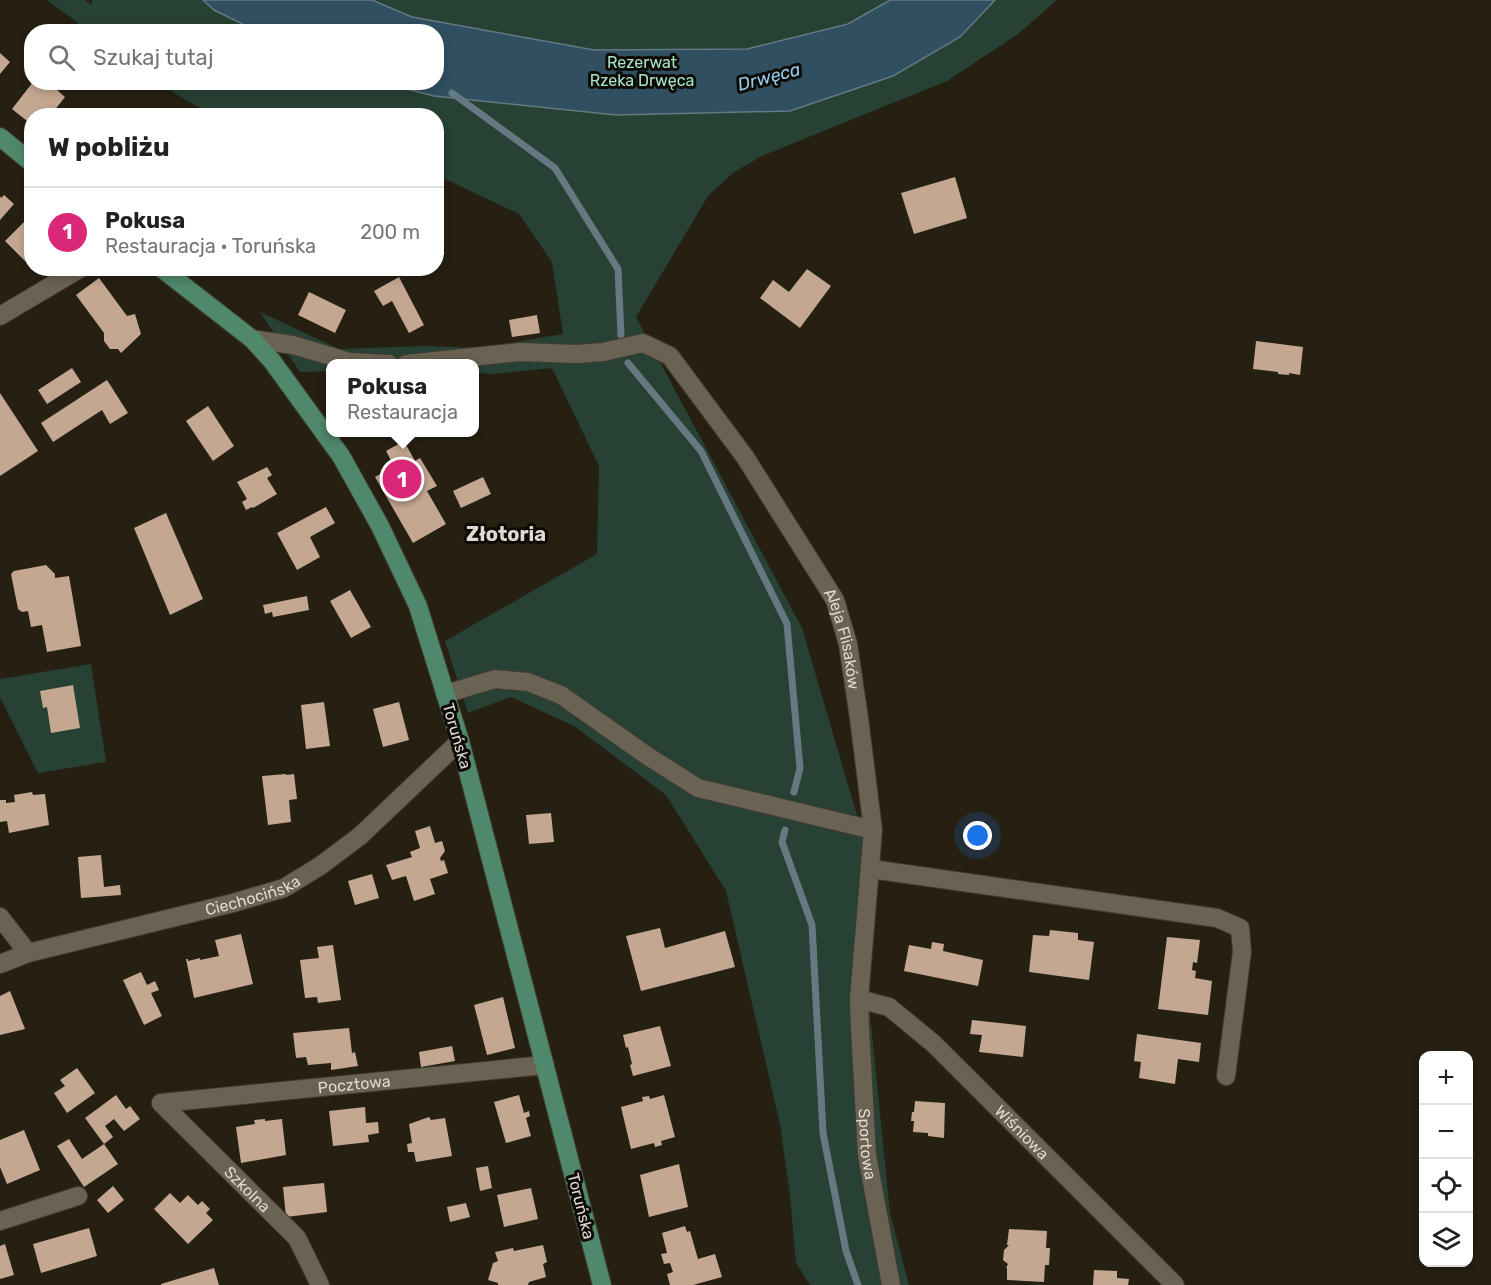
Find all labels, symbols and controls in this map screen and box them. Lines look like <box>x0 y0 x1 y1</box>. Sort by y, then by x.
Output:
search box <box>24 24 444 90</box>
icon: search <box>45 41 78 74</box>
text: Szukaj tutaj <box>93 44 214 71</box>
park label: Rezerwat Rzeka Drwęca <box>590 53 694 91</box>
water label: Drwęca <box>735 58 803 96</box>
text: W pobliżu <box>48 132 170 163</box>
text: Pokusa <box>105 207 185 234</box>
text: 1 <box>63 220 72 244</box>
text: 200 m <box>360 220 420 244</box>
text: Restauracja · Toruńska <box>105 234 316 258</box>
popup <box>326 359 479 437</box>
text: Pokusa <box>347 373 427 400</box>
text: Restauracja <box>347 400 458 424</box>
pin: 1 <box>382 456 422 502</box>
district label: Złotoria <box>466 522 546 546</box>
street label: Aleja Flisaków <box>820 584 864 691</box>
street label: Toruńska <box>439 701 475 771</box>
your location <box>963 821 992 850</box>
street label: Ciechocińska <box>203 871 304 919</box>
map controls <box>1419 1051 1473 1267</box>
button: + <box>1419 1051 1473 1105</box>
street label: Pocztowa <box>317 1071 391 1097</box>
street label: Wiśniowa <box>991 1101 1053 1163</box>
button: − <box>1419 1105 1473 1159</box>
street label: Sportowa <box>855 1108 881 1181</box>
button: locate <box>1419 1159 1473 1213</box>
street label: Szkolna <box>220 1162 275 1216</box>
street label: Toruńska <box>564 1171 598 1241</box>
button: layers <box>1419 1213 1473 1267</box>

